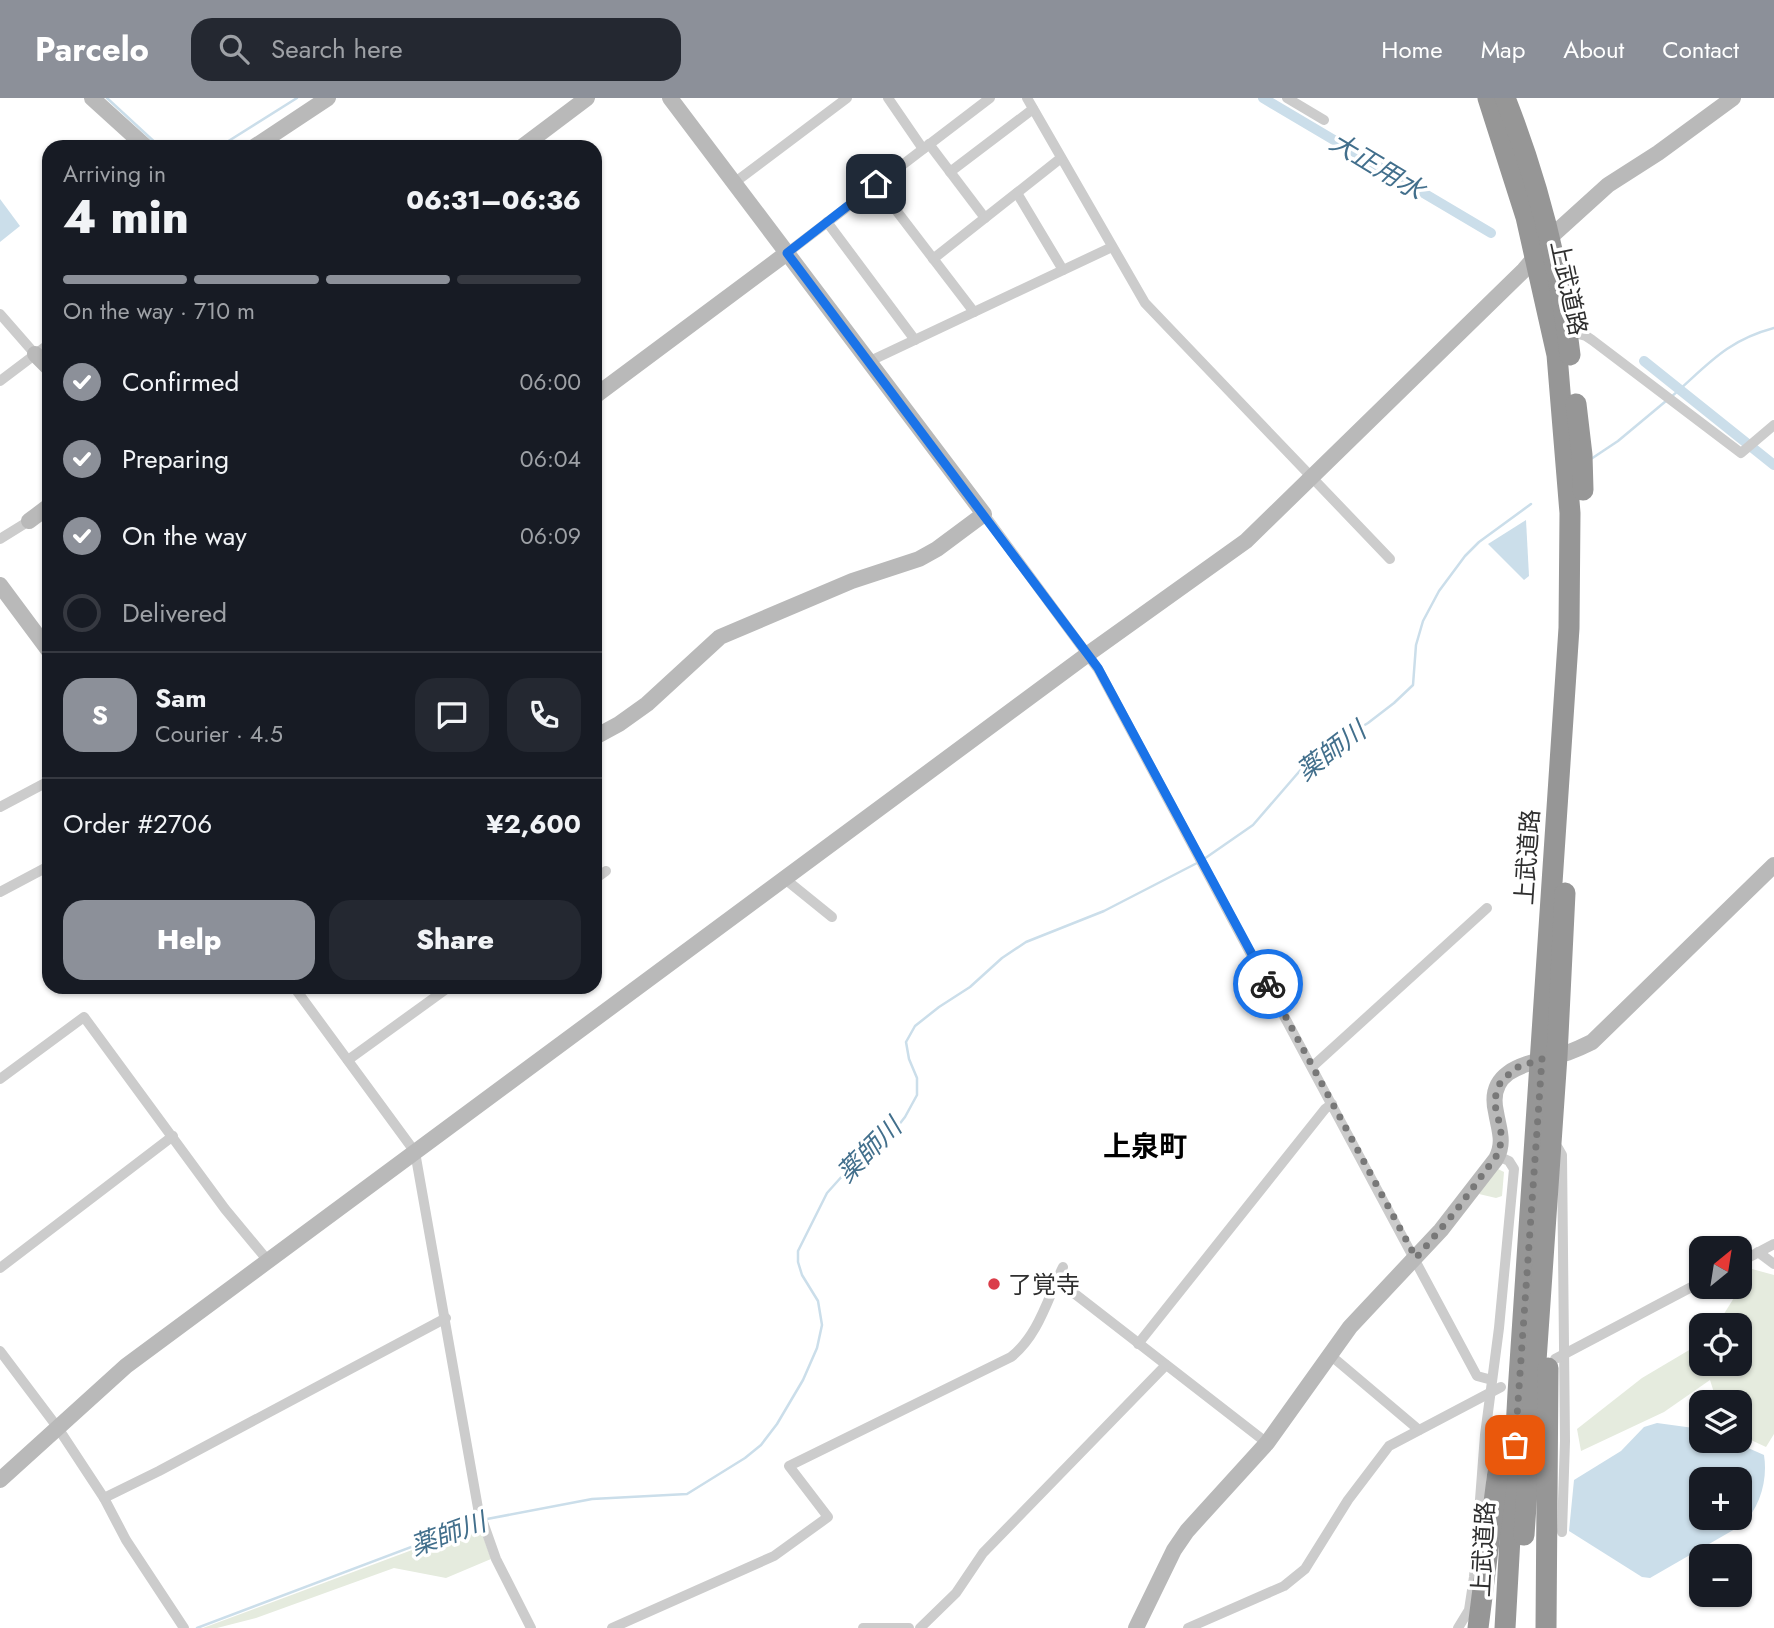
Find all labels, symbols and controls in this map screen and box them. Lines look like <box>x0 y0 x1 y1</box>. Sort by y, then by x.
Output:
search box <box>191 18 681 81</box>
text: Parcelo <box>35 26 149 73</box>
icon: search <box>215 30 253 68</box>
text: Search here <box>271 30 403 68</box>
text: Home <box>1381 32 1443 67</box>
text: Map <box>1481 32 1525 67</box>
text: About <box>1563 32 1624 67</box>
text: Contact <box>1662 32 1739 67</box>
water label: 大正用水 <box>1323 123 1434 211</box>
pin <box>846 154 906 214</box>
text: Arriving in <box>63 157 166 191</box>
icon: home <box>857 165 895 203</box>
text: 06:31–06:36 <box>406 181 581 219</box>
text: 4 min <box>63 184 189 250</box>
street label: 上武道路 <box>1542 237 1596 339</box>
text: On the way · 710 m <box>63 294 255 328</box>
icon: check <box>63 363 101 401</box>
text: Confirmed <box>122 363 239 401</box>
text: 06:00 <box>519 365 581 399</box>
icon: check <box>63 440 101 478</box>
text: Preparing <box>122 440 229 478</box>
text: 06:04 <box>520 442 581 476</box>
icon: check <box>63 517 101 555</box>
text: On the way <box>122 517 247 555</box>
text: 06:09 <box>520 519 581 553</box>
text: Delivered <box>122 594 227 632</box>
button: chat <box>415 678 489 752</box>
button: phone <box>507 678 581 752</box>
text: Sam <box>155 679 207 717</box>
text: S <box>92 696 108 734</box>
water label: 薬師川 <box>1288 711 1376 790</box>
text: Courier · 4.5 <box>155 717 283 751</box>
text: Order #2706 <box>63 805 212 843</box>
text: ¥2,600 <box>486 805 581 843</box>
street label: 上武道路 <box>1506 808 1548 906</box>
button: Help <box>63 900 315 980</box>
button: Share <box>329 900 581 980</box>
courier <box>1233 949 1303 1019</box>
icon: bike <box>1249 965 1287 1003</box>
water label: 薬師川 <box>828 1107 912 1191</box>
district label: 上泉町 <box>1103 1126 1187 1167</box>
north arrow <box>1689 1236 1752 1298</box>
map controls <box>1689 1236 1752 1607</box>
place label: 了覚寺 <box>1008 1267 1080 1302</box>
marker: 了覚寺 <box>986 1276 1002 1292</box>
button: locate <box>1689 1313 1752 1376</box>
button: layers <box>1689 1390 1752 1453</box>
pin <box>1485 1415 1545 1475</box>
icon: bag <box>1496 1426 1534 1464</box>
button: + <box>1689 1467 1752 1530</box>
street label: 上武道路 <box>1463 1500 1503 1598</box>
water label: 薬師川 <box>405 1502 494 1565</box>
button: − <box>1689 1544 1752 1607</box>

